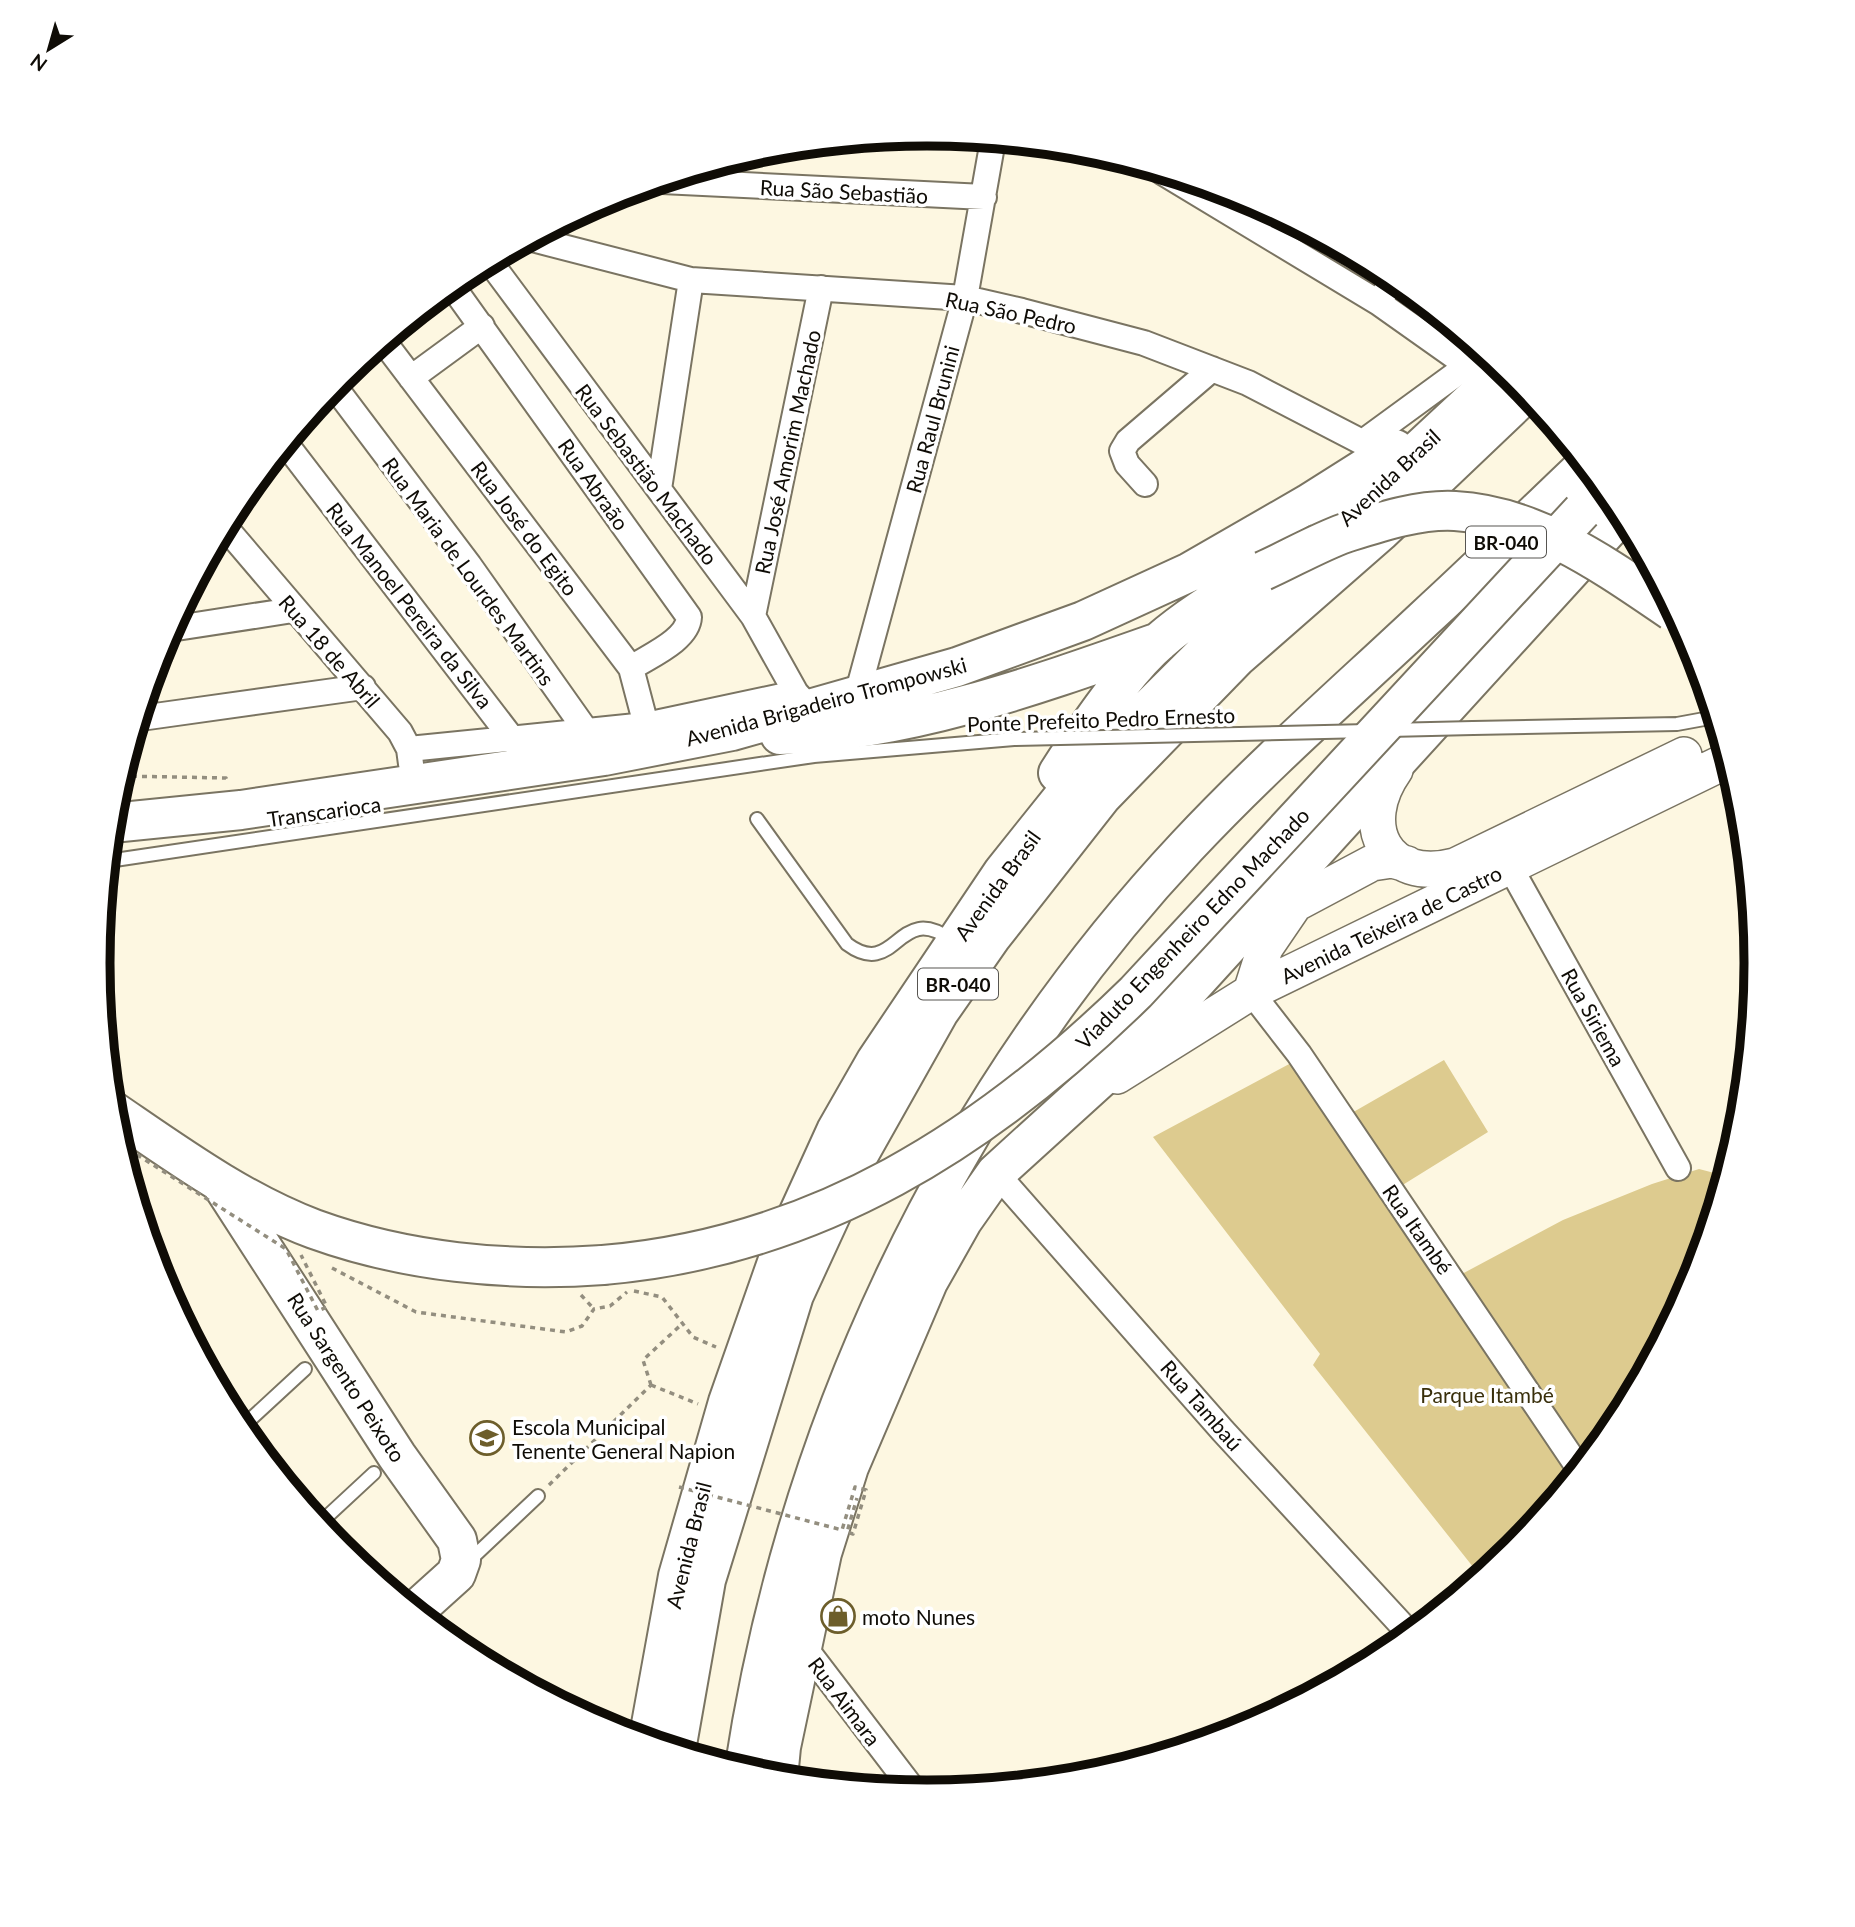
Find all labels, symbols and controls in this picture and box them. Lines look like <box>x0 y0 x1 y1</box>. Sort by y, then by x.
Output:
north arrow <box>14 14 84 84</box>
text: N <box>26 49 51 77</box>
street label: Rua São Sebastião <box>759 174 929 208</box>
street label: Rua São Pedro <box>943 286 1079 338</box>
street label: Rua José Amorim Machado <box>749 328 825 576</box>
street label: Rua Raul Brunini <box>900 342 964 496</box>
street label: Rua Sebastião Machado <box>571 379 723 569</box>
street label: Avenida Brasil <box>1333 424 1445 530</box>
street label: Rua Abraão <box>553 434 635 535</box>
street label: Rua Maria de Lourdes Martins <box>378 452 560 690</box>
street label: Rua José do Egito <box>466 456 584 600</box>
street label: Rua Manoel Pereira da Silva <box>322 497 498 713</box>
road number: BR-040 <box>1466 526 1546 558</box>
street label: Rua 18 de Abril <box>274 590 386 712</box>
street label: Avenida Brigadeiro Trompowski <box>683 651 969 751</box>
street label: Ponte Prefeito Pedro Ernesto <box>967 702 1236 736</box>
street label: Transcarioca <box>266 791 382 831</box>
street label: Viaduto Engenheiro Edno Machado <box>1070 802 1314 1054</box>
street label: Avenida Brasil <box>949 825 1045 945</box>
street label: Avenida Teixeira de Castro <box>1277 860 1506 988</box>
street label: Rua Siriema <box>1557 964 1631 1070</box>
road number: BR-040 <box>918 968 998 1000</box>
street label: Rua Itambé <box>1378 1179 1458 1279</box>
street label: Rua Sargento Peixoto <box>283 1288 411 1466</box>
street label: Rua Tambaú <box>1156 1355 1248 1455</box>
park label: Parque Itambé <box>1420 1382 1554 1407</box>
place label: Escola Municipal Tenente General Napion <box>512 1414 735 1463</box>
school or university icon: Escola Municipal Tenente General Napion <box>468 1419 506 1457</box>
street label: Avenida Brasil <box>660 1479 716 1611</box>
shop icon: moto Nunes <box>819 1597 857 1635</box>
place label: moto Nunes <box>862 1604 975 1629</box>
street label: Rua Aimara <box>804 1652 886 1750</box>

